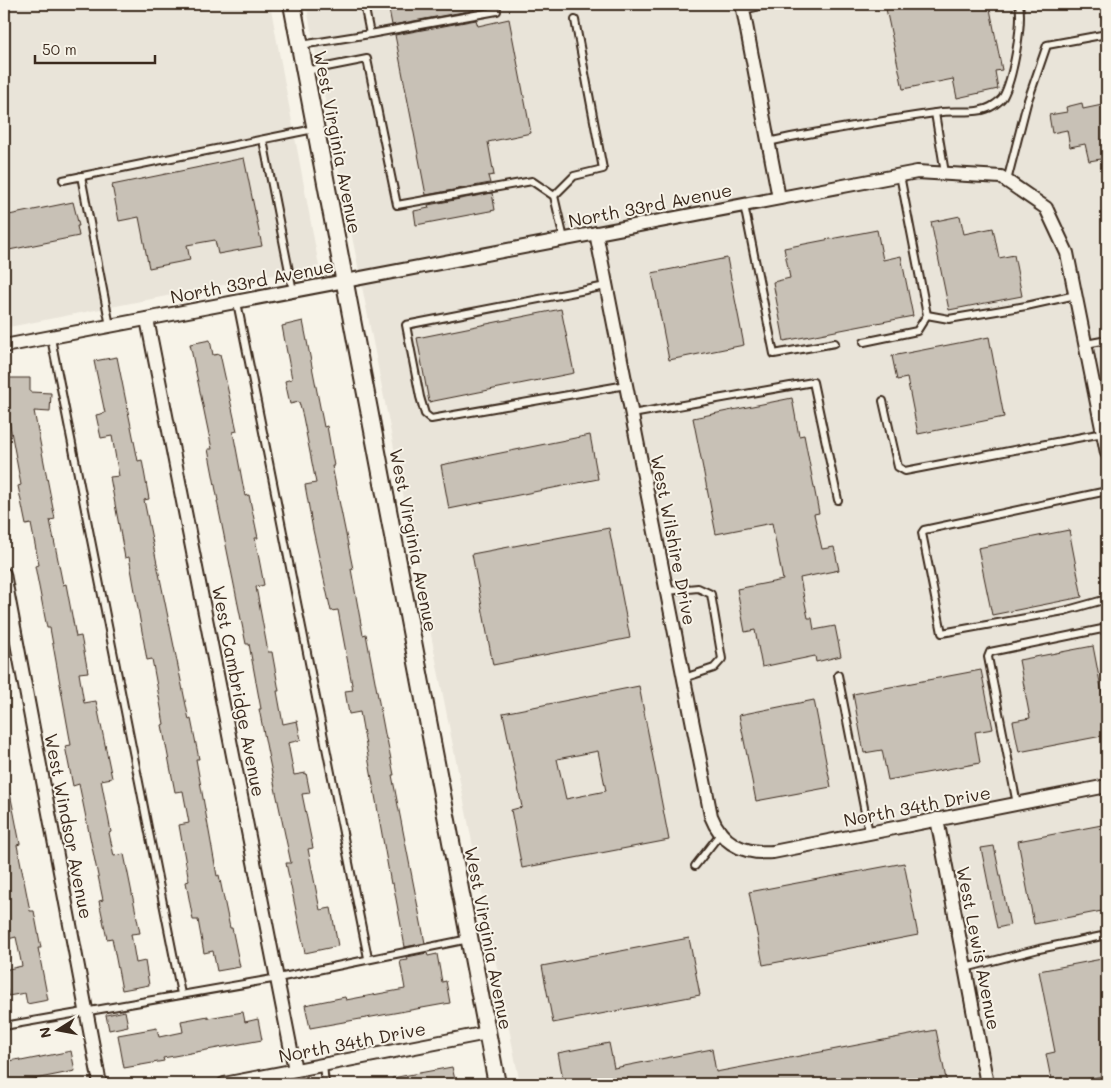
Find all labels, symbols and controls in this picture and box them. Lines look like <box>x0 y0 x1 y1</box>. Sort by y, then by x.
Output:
scale bar <box>35 32 155 64</box>
text: 50 m <box>42 39 77 59</box>
street label: West Virginia Avenue <box>308 48 368 236</box>
street label: North 33rd Avenue <box>566 177 734 233</box>
street label: North 33rd Avenue <box>168 253 336 309</box>
street label: West Virginia Avenue <box>384 446 444 634</box>
street label: West Wilshire Drive <box>646 453 702 627</box>
street label: West Cambridge Avenue <box>207 583 271 799</box>
street label: West Windsor Avenue <box>39 731 99 921</box>
street label: North 34th Drive <box>841 780 993 832</box>
street label: West Virginia Avenue <box>459 844 519 1032</box>
street label: West Lewis Avenue <box>951 864 1007 1032</box>
north arrow <box>32 1006 82 1056</box>
street label: North 34th Drive <box>276 1016 428 1068</box>
text: N <box>34 1026 55 1040</box>

